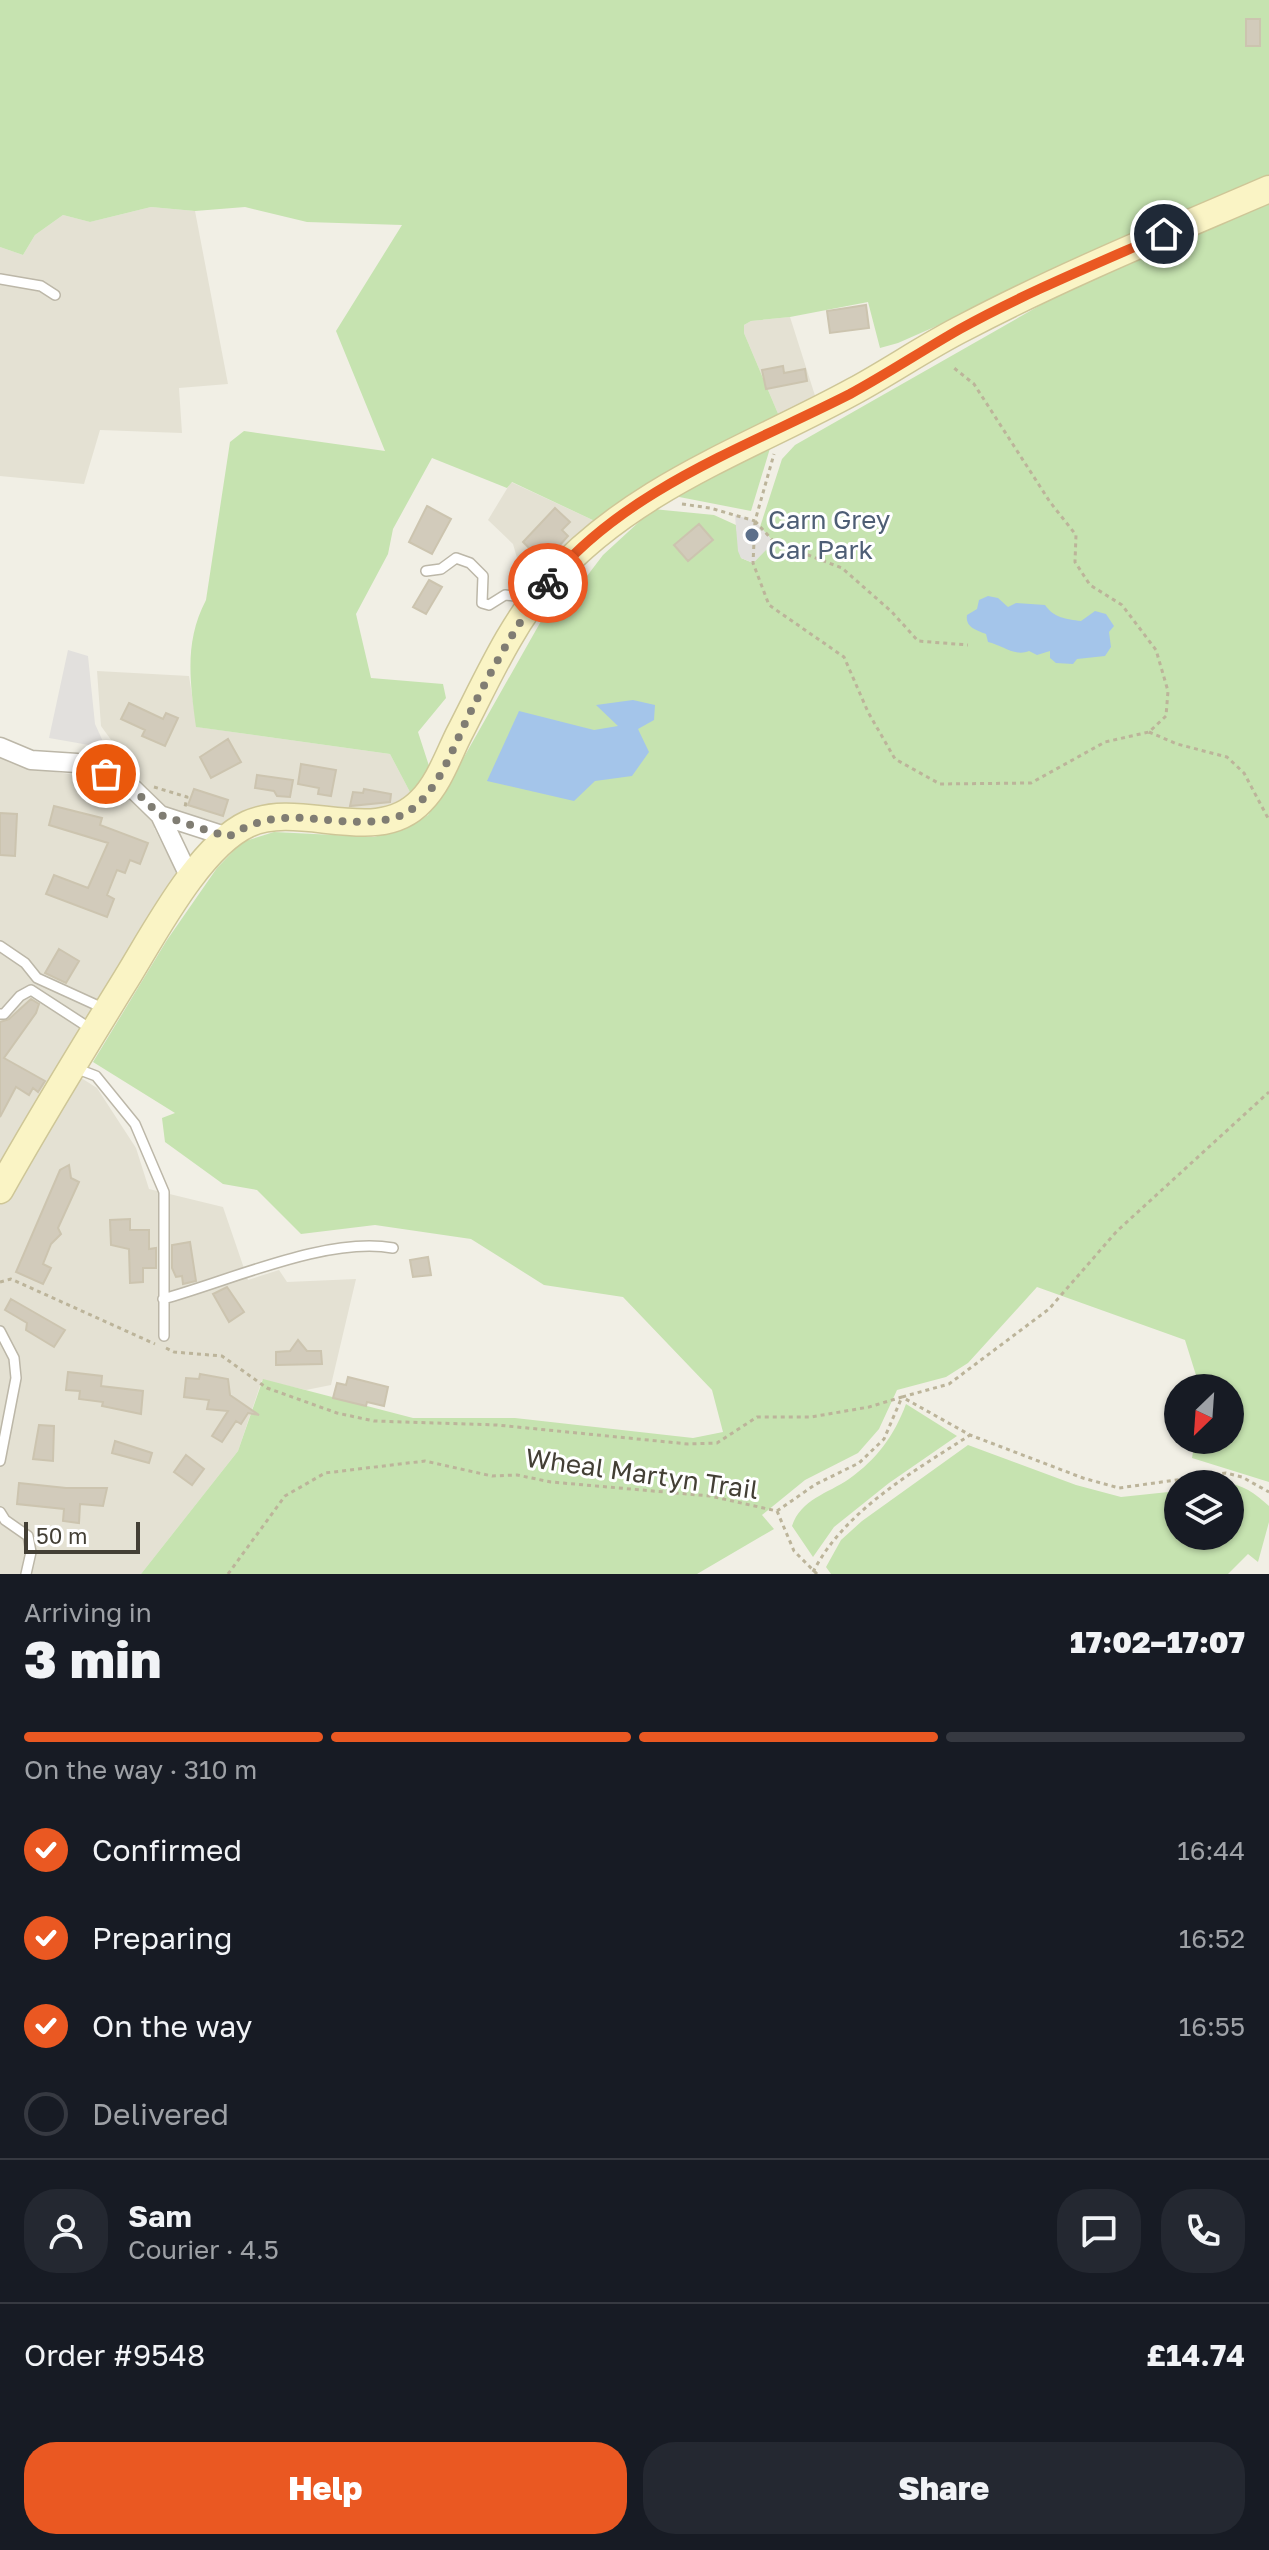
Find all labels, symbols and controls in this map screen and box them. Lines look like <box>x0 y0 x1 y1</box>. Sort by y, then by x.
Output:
pin <box>1130 200 1198 268</box>
icon: home <box>1142 212 1186 256</box>
place label: Carn Grey Car Park <box>768 504 891 565</box>
marker: Carn Grey Car Park <box>743 526 761 544</box>
courier <box>508 543 588 623</box>
icon: bike <box>526 561 570 605</box>
pin <box>72 740 140 808</box>
icon: bag <box>84 752 128 796</box>
north arrow <box>1164 1374 1244 1454</box>
map controls <box>1164 1374 1244 1550</box>
street label: Wheal Martyn Trail <box>524 1442 761 1505</box>
button: layers <box>1164 1470 1244 1550</box>
scale bar <box>24 1518 140 1554</box>
text: 50 m <box>36 1522 87 1549</box>
text: Arriving in <box>24 1597 152 1628</box>
text: 17:02–17:07 <box>1070 1624 1245 1660</box>
text: 3 min <box>24 1627 161 1689</box>
text: On the way · 310 m <box>24 1754 257 1785</box>
icon: check <box>24 1828 68 1872</box>
text: Confirmed <box>92 1832 242 1868</box>
text: 16:44 <box>1177 1835 1245 1866</box>
icon: check <box>24 1916 68 1960</box>
text: Preparing <box>92 1920 233 1956</box>
text: 16:52 <box>1179 1923 1245 1954</box>
icon: check <box>24 2004 68 2048</box>
text: On the way <box>92 2008 252 2044</box>
text: 16:55 <box>1179 2011 1245 2042</box>
text: Delivered <box>92 2096 229 2132</box>
button: person <box>24 2189 108 2273</box>
button: chat <box>1057 2189 1141 2273</box>
button: phone <box>1161 2189 1245 2273</box>
text: Sam <box>128 2198 192 2234</box>
text: Courier · 4.5 <box>128 2234 279 2265</box>
text: Order #9548 <box>24 2337 205 2373</box>
text: £14.74 <box>1146 2337 1245 2373</box>
button: Help <box>24 2442 627 2534</box>
button: Share <box>643 2442 1245 2534</box>

